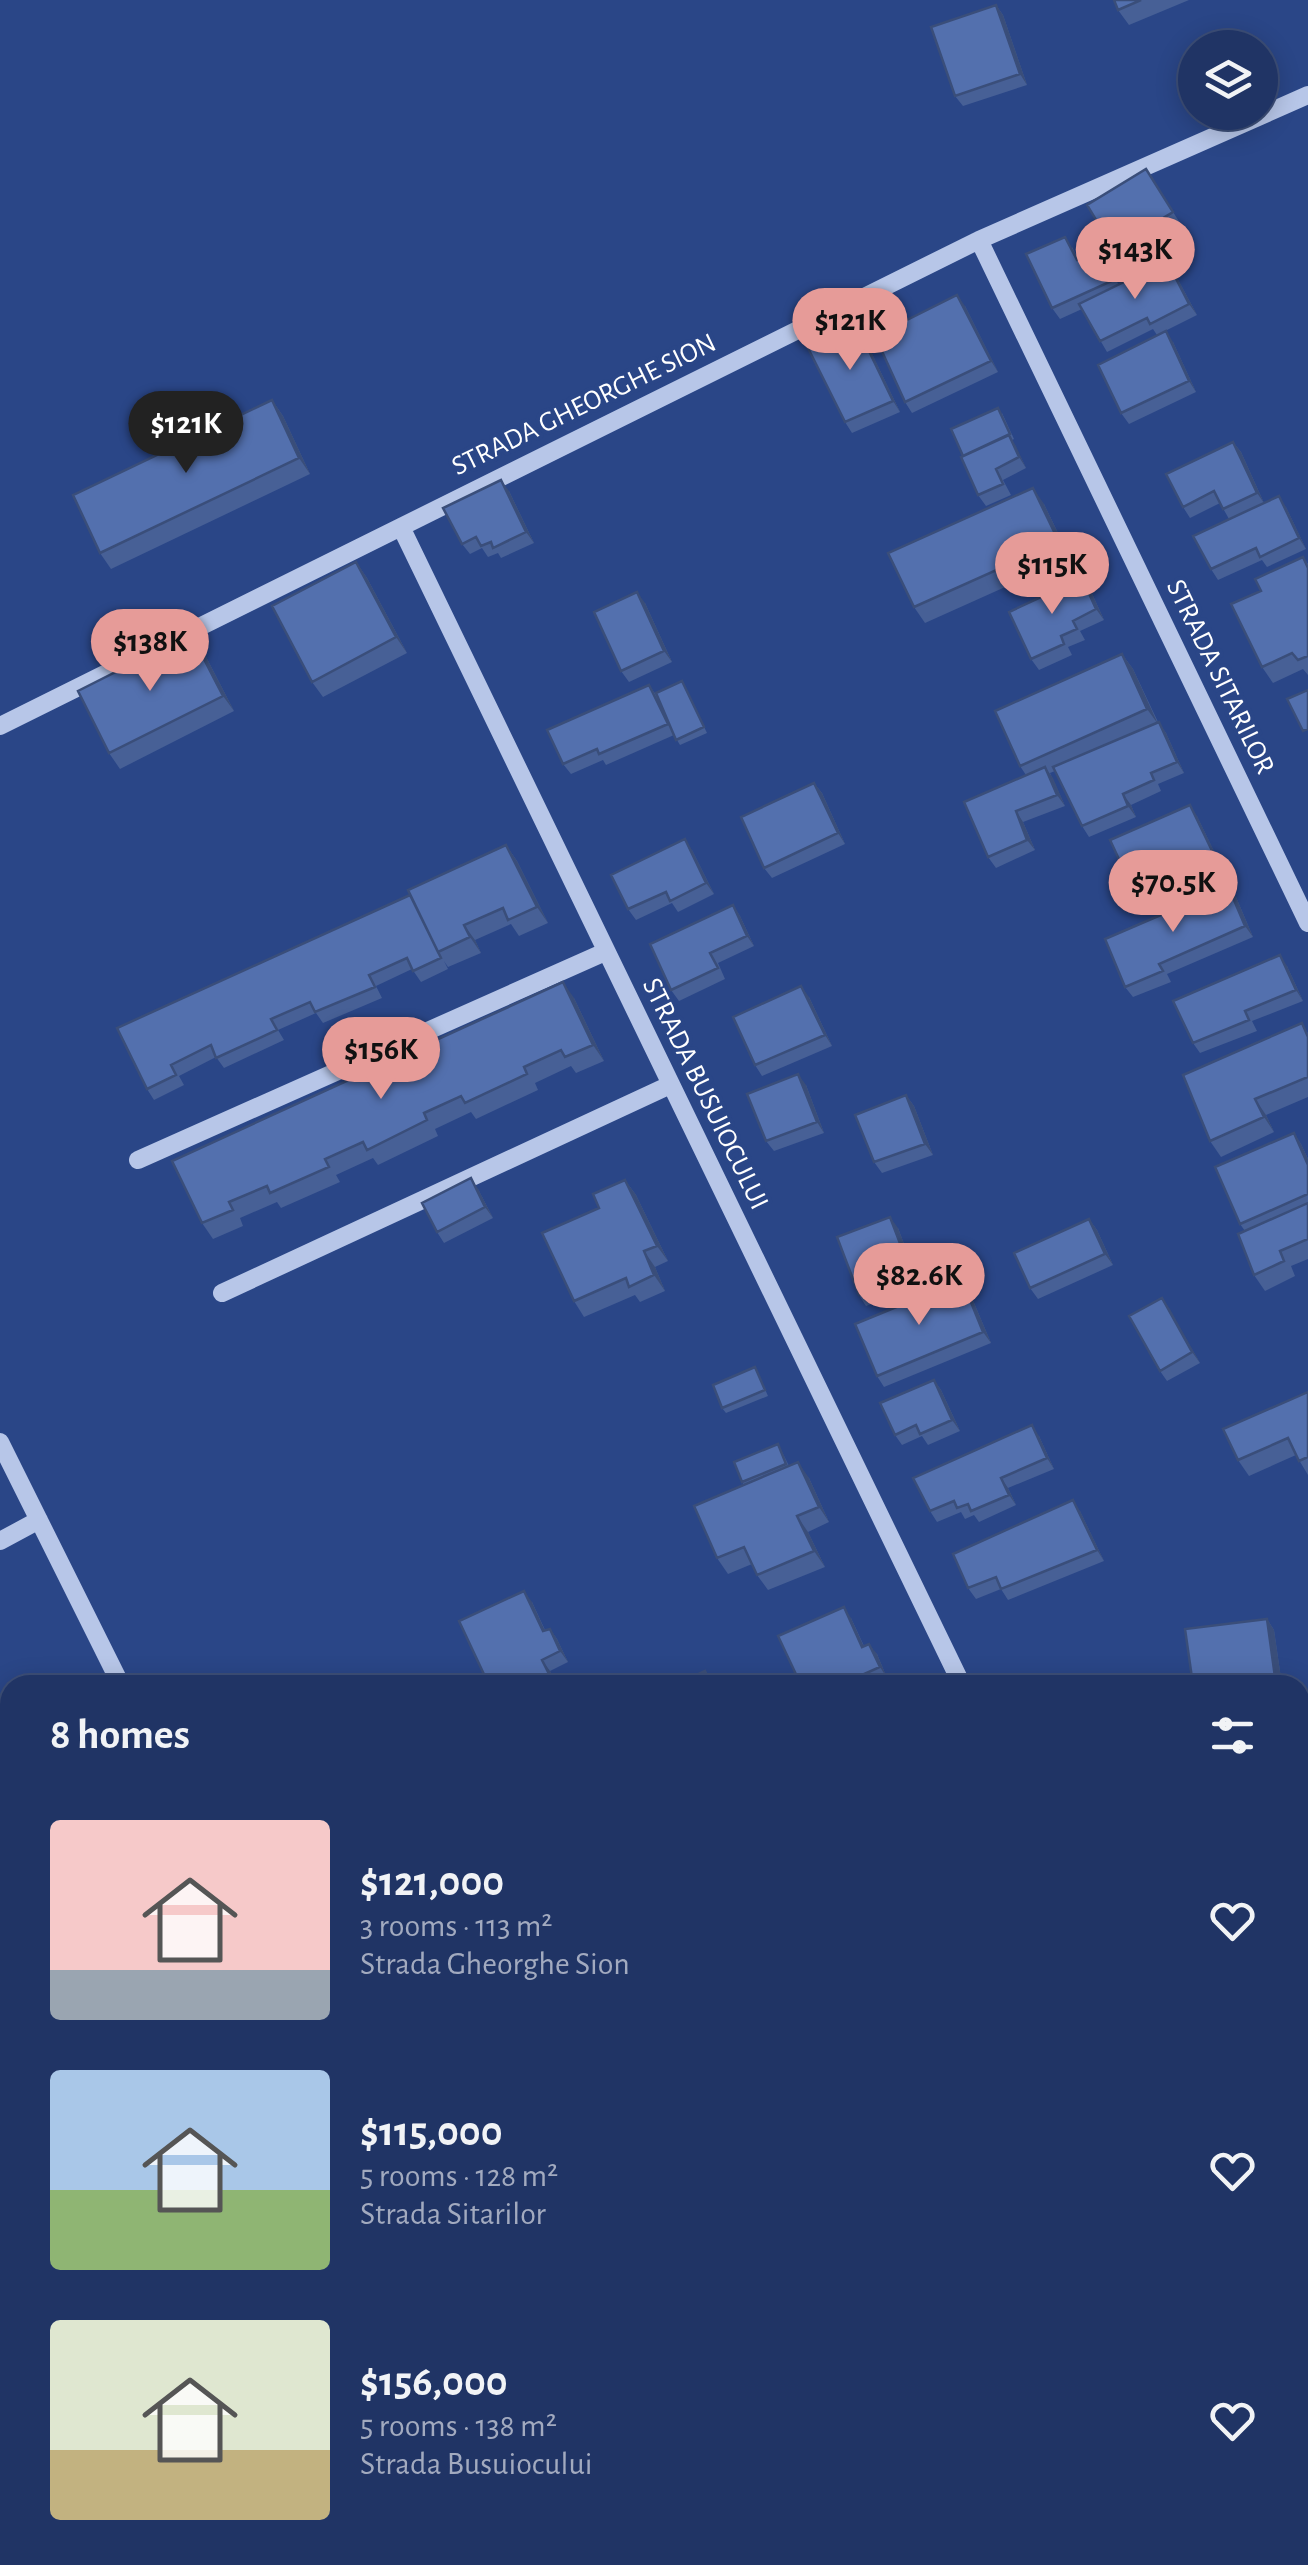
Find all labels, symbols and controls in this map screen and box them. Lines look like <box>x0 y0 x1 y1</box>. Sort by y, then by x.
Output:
map controls <box>1178 30 1278 130</box>
button: layers <box>1178 30 1278 130</box>
pin: $143K <box>1065 217 1205 302</box>
text: $143K <box>1098 233 1172 265</box>
pin: $121K <box>780 288 920 373</box>
text: $121K <box>814 304 886 336</box>
street label: STRADA GHEORGHE SION <box>448 329 720 481</box>
pin: $121K <box>116 391 256 476</box>
text: $121K <box>150 407 222 439</box>
pin: $115K <box>982 532 1122 617</box>
text: $115K <box>1017 548 1087 580</box>
street label: STRADA SITARILOR <box>1161 575 1279 779</box>
pin: $138K <box>80 609 220 694</box>
text: $138K <box>113 625 187 657</box>
pin: $70.5K <box>1092 850 1254 935</box>
text: $70.5K <box>1131 866 1215 898</box>
street label: STRADA BUSUIOCULUI <box>637 974 773 1214</box>
pin: $156K <box>311 1017 451 1102</box>
text: $156K <box>344 1033 418 1065</box>
pin: $82.6K <box>838 1243 1000 1328</box>
text: $82.6K <box>876 1259 962 1291</box>
icon: filters <box>1205 1708 1260 1763</box>
text: 8 homes <box>50 1714 190 1756</box>
icon: home <box>130 1860 250 1980</box>
text: $121,000 <box>360 1861 504 1903</box>
icon: heart <box>1205 1893 1260 1948</box>
text: 3 rooms · 113 m² <box>360 1910 552 1942</box>
text: Strada Gheorghe Sion <box>360 1948 630 1980</box>
icon: home <box>130 2110 250 2230</box>
text: $115,000 <box>360 2111 503 2153</box>
icon: heart <box>1205 2143 1260 2198</box>
text: 5 rooms · 128 m² <box>360 2160 558 2192</box>
text: Strada Sitarilor <box>360 2198 546 2230</box>
icon: home <box>130 2360 250 2480</box>
text: $156,000 <box>360 2361 508 2403</box>
icon: heart <box>1205 2393 1260 2448</box>
text: 5 rooms · 138 m² <box>360 2410 557 2442</box>
text: Strada Busuiocului <box>360 2448 592 2480</box>

